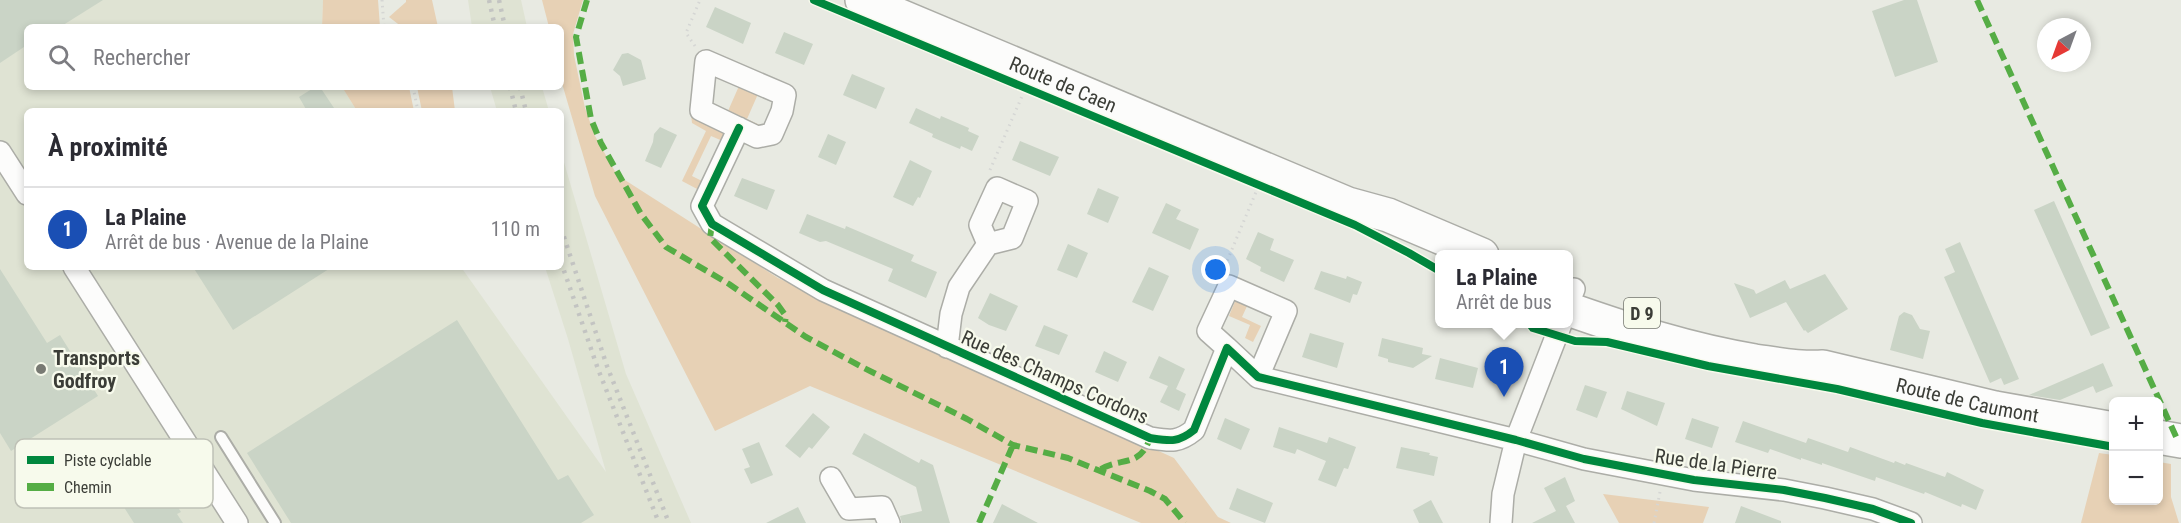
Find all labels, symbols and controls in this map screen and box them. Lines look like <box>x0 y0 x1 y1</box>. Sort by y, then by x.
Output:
north arrow <box>2037 18 2091 72</box>
search box <box>24 24 564 90</box>
icon: search <box>45 41 78 74</box>
text: Rechercher <box>93 45 190 70</box>
street label: Route de Caen <box>1006 51 1120 118</box>
text: À proximité <box>48 132 168 162</box>
text: La Plaine <box>105 205 186 230</box>
text: 1 <box>62 217 73 241</box>
text: 110 m <box>491 217 540 241</box>
text: Arrêt de bus · Avenue de la Plaine <box>105 230 369 254</box>
popup <box>1435 250 1573 328</box>
your location <box>1201 255 1230 284</box>
text: La Plaine <box>1456 265 1537 290</box>
text: Arrêt de bus <box>1456 290 1552 314</box>
road number: D 9 <box>1624 298 1660 328</box>
street label: Rue des Champs Cordons <box>958 325 1152 429</box>
place label: Transports Godfroy <box>53 346 140 393</box>
pin: 1 <box>1484 348 1524 397</box>
marker: Transports Godfroy <box>34 362 48 376</box>
street label: Route de Caumont <box>1894 373 2041 428</box>
map controls <box>2109 397 2163 505</box>
button: + <box>2109 397 2163 451</box>
legend <box>15 439 213 508</box>
street label: Rue de la Pierre <box>1653 444 1779 484</box>
text: Piste cyclable <box>64 451 151 470</box>
button: − <box>2109 451 2163 505</box>
text: Chemin <box>64 478 112 497</box>

